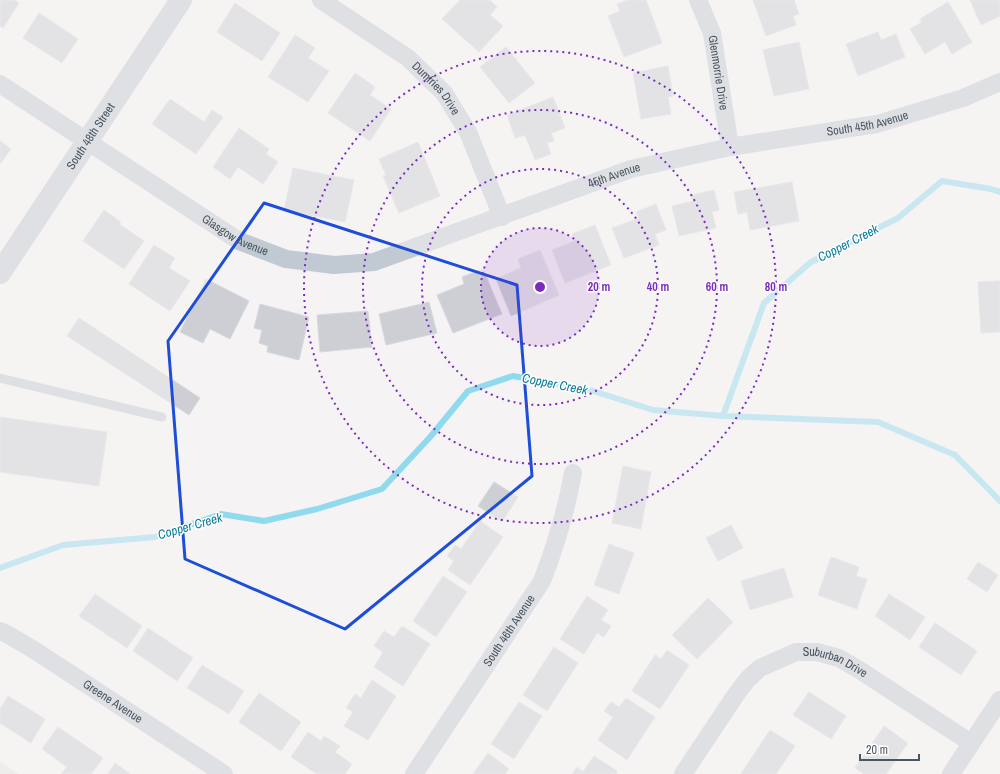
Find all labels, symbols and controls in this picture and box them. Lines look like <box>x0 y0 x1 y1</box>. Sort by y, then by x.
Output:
street label: Glenmorrie Drive <box>704 34 732 111</box>
street label: Dumfries Drive <box>408 58 464 118</box>
street label: South 48th Street <box>63 100 119 173</box>
street label: South 45th Avenue <box>825 107 910 140</box>
street label: 45th Avenue <box>586 159 642 192</box>
street label: Glasgow Avenue <box>199 211 271 260</box>
water label: Copper Creek <box>815 220 882 266</box>
text: 20 m <box>588 279 610 295</box>
text: 40 m <box>647 279 669 295</box>
text: 60 m <box>706 279 728 295</box>
text: 80 m <box>765 279 787 295</box>
centre of rings <box>533 280 547 294</box>
water label: Copper Creek <box>521 369 590 399</box>
water label: Copper Creek <box>156 509 225 543</box>
street label: South 46th Avenue <box>479 592 539 670</box>
street label: Suburban Drive <box>803 644 871 681</box>
street label: Greene Avenue <box>80 676 146 727</box>
scale bar <box>860 736 919 762</box>
text: 20 m <box>866 742 888 758</box>

